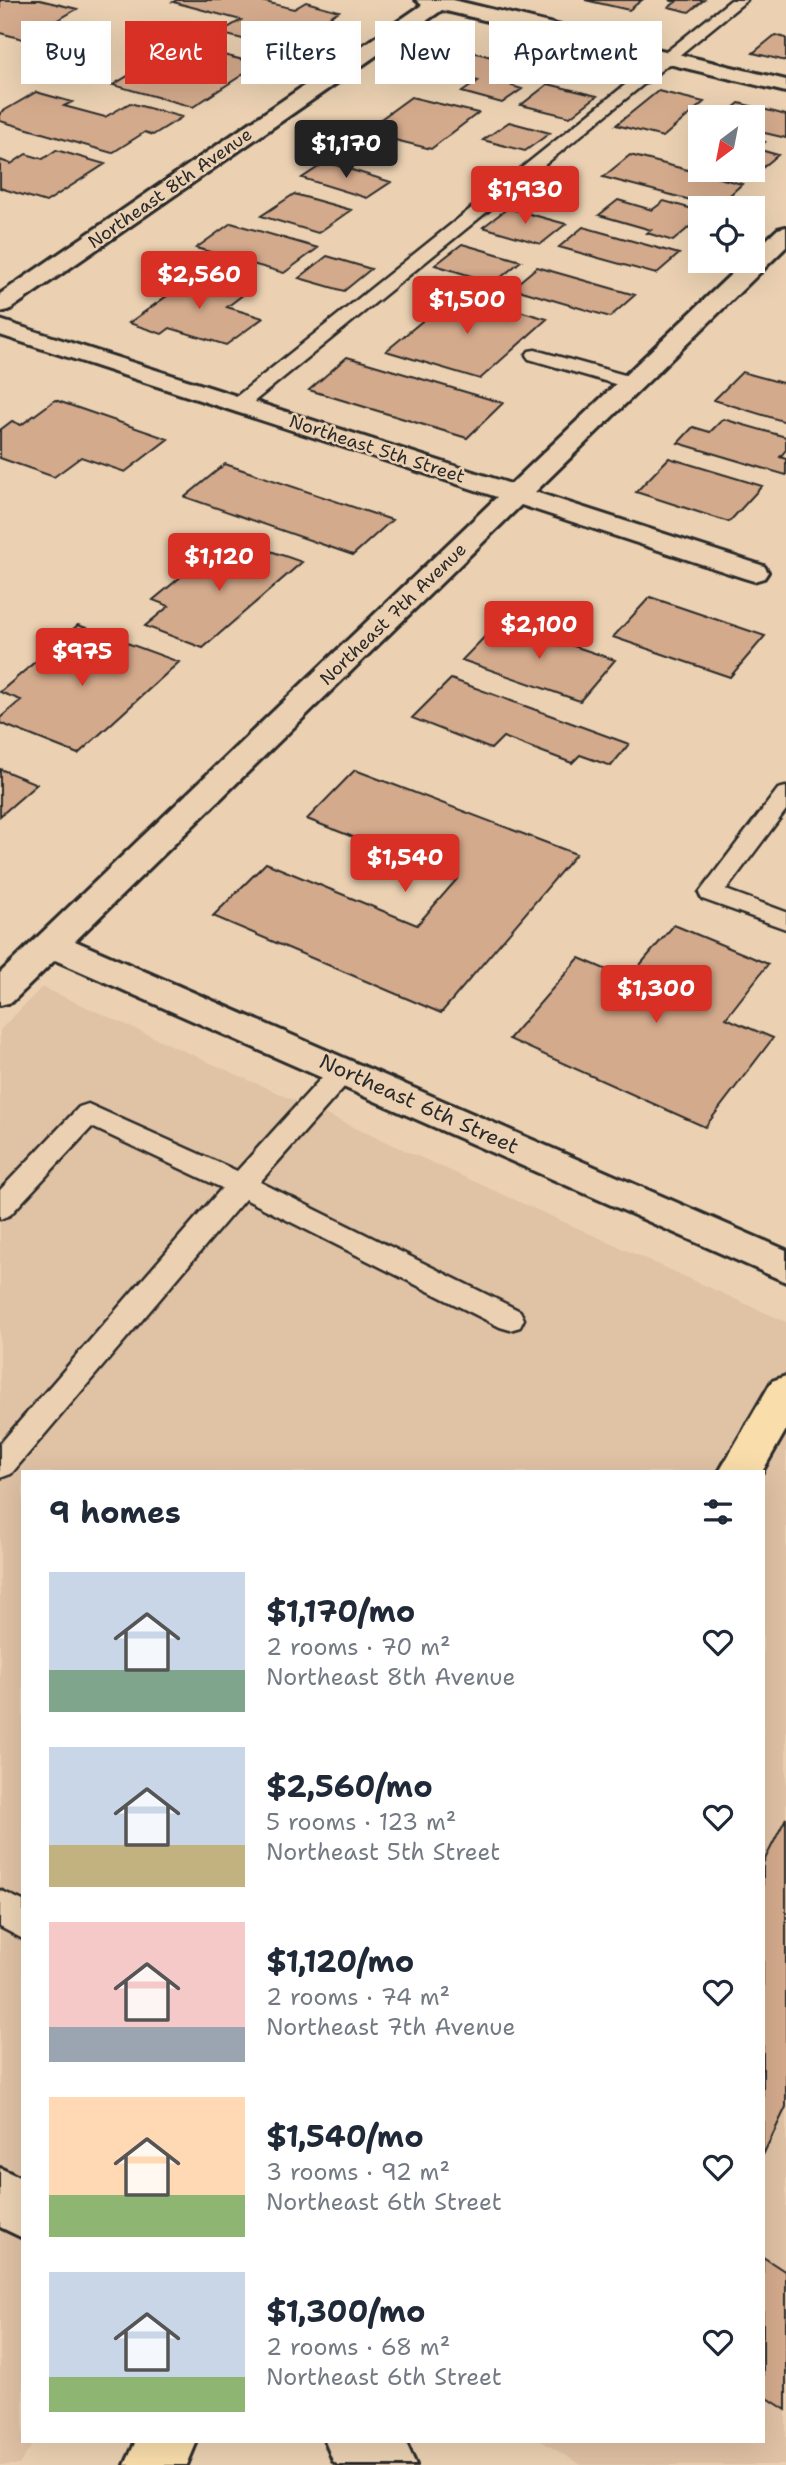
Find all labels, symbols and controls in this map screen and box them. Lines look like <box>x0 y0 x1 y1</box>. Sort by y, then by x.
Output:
chip: Buy <box>21 21 111 84</box>
chip: Rent <box>125 21 227 84</box>
chip: Filters <box>241 21 361 84</box>
chip: New <box>375 21 475 84</box>
chip: Apartment <box>489 21 662 84</box>
north arrow <box>688 105 765 182</box>
map controls <box>688 105 765 273</box>
pin: $1,170 <box>289 120 403 180</box>
street label: Northeast 8th Avenue <box>83 122 257 254</box>
text: $1,170 <box>311 128 381 158</box>
pin: $1,930 <box>468 166 582 226</box>
text: $1,930 <box>487 174 563 204</box>
button: locate <box>688 196 765 273</box>
pin: $2,560 <box>142 252 256 311</box>
text: $2,560 <box>157 259 241 289</box>
pin: $1,500 <box>410 276 524 336</box>
text: $1,500 <box>428 284 506 314</box>
street label: Northeast 5th Street <box>286 409 468 489</box>
pin: $1,120 <box>162 534 276 593</box>
street label: Northeast 7th Avenue <box>314 538 472 690</box>
text: $1,120 <box>184 541 254 571</box>
pin: $2,100 <box>482 602 596 661</box>
text: $2,100 <box>500 609 578 639</box>
pin: $975 <box>41 628 123 688</box>
text: $975 <box>52 636 112 666</box>
pin: $1,540 <box>348 834 462 894</box>
text: $1,540 <box>366 842 444 872</box>
pin: $1,300 <box>599 965 713 1025</box>
text: $1,300 <box>617 973 695 1003</box>
street label: Northeast 6th Street <box>315 1047 523 1161</box>
text: 9 homes <box>49 1492 181 1533</box>
icon: filters <box>699 1493 737 1531</box>
text: $1,170/mo <box>266 1591 415 1632</box>
icon: home <box>105 1600 189 1684</box>
icon: heart <box>699 1623 737 1661</box>
text: 2 rooms · 70 m² <box>266 1632 451 1662</box>
text: Northeast 8th Avenue <box>266 1662 515 1692</box>
text: $2,560/mo <box>266 1766 433 1807</box>
icon: home <box>105 1775 189 1859</box>
icon: heart <box>699 1798 737 1836</box>
text: 5 rooms · 123 m² <box>266 1807 456 1837</box>
text: Northeast 5th Street <box>266 1837 500 1867</box>
text: $1,120/mo <box>266 1941 414 1982</box>
icon: home <box>105 1950 189 2034</box>
icon: heart <box>699 1973 737 2011</box>
text: 2 rooms · 74 m² <box>266 1982 450 2012</box>
text: Northeast 7th Avenue <box>266 2012 516 2042</box>
text: $1,540/mo <box>266 2116 424 2157</box>
icon: home <box>105 2125 189 2209</box>
icon: heart <box>699 2148 737 2186</box>
text: 3 rooms · 92 m² <box>266 2157 450 2187</box>
text: Northeast 6th Street <box>266 2187 502 2217</box>
text: $1,300/mo <box>266 2291 426 2332</box>
icon: home <box>105 2300 189 2384</box>
icon: heart <box>699 2323 737 2361</box>
text: 2 rooms · 68 m² <box>266 2332 450 2362</box>
text: Northeast 6th Street <box>266 2362 502 2392</box>

